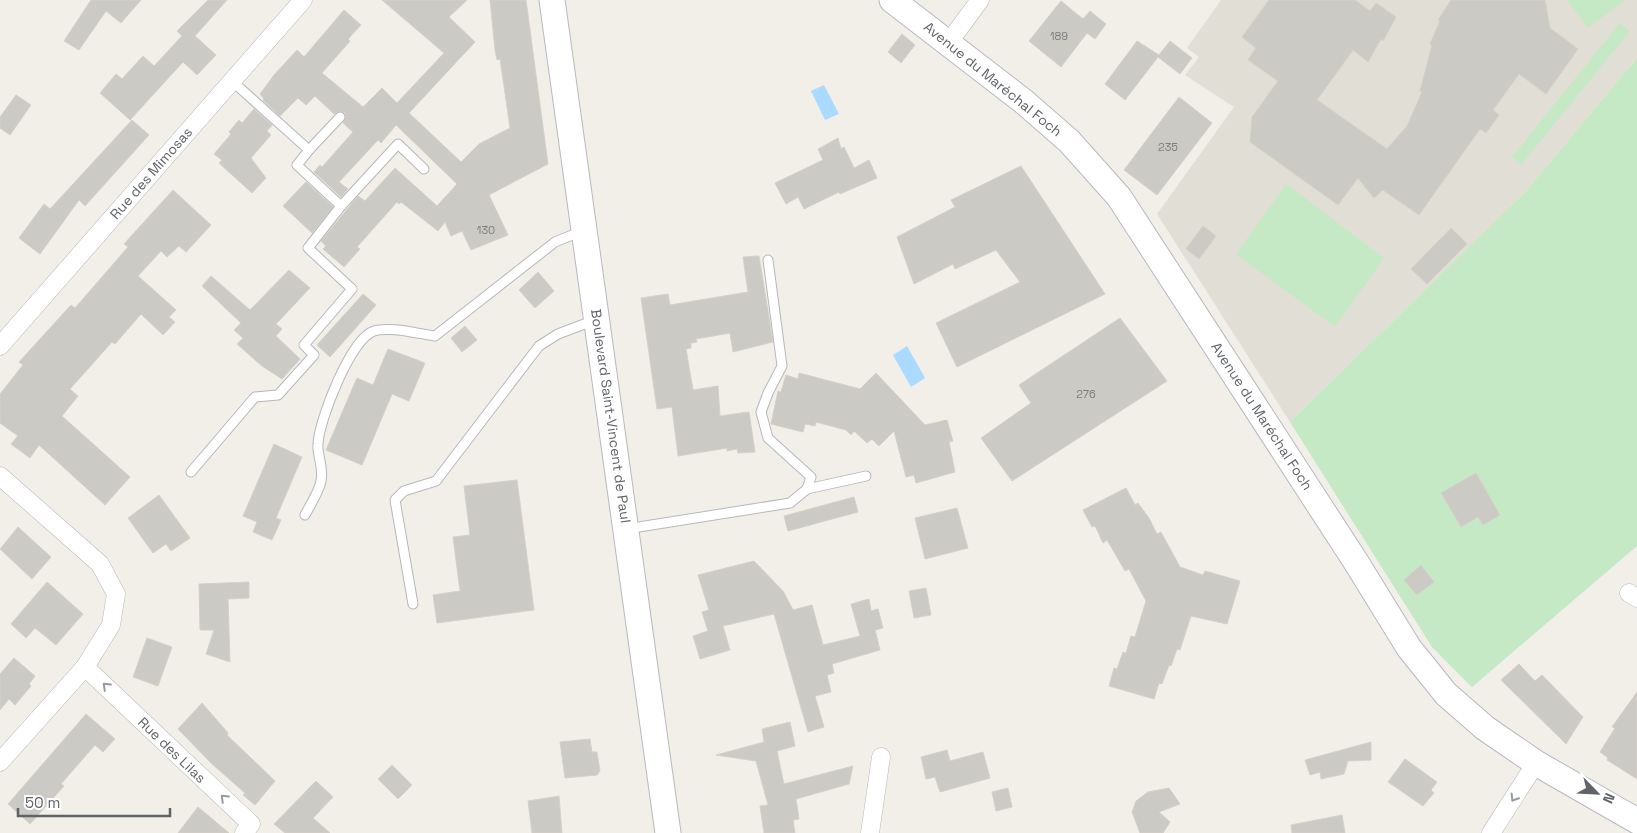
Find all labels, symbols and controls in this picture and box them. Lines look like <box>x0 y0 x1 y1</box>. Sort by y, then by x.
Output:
street label: Avenue du Maréchal Foch <box>920 18 1066 140</box>
house number: 189 <box>1050 29 1068 43</box>
street label: Rue des Mimosas <box>106 123 196 223</box>
house number: 235 <box>1158 140 1178 154</box>
house number: 130 <box>477 223 495 237</box>
street label: Boulevard Saint-Vincent de Paul <box>587 308 635 524</box>
street label: Avenue du Maréchal Foch <box>1207 339 1317 493</box>
house number: 276 <box>1076 387 1096 401</box>
one-way arrow <box>102 683 111 692</box>
street label: Rue des Lilas <box>134 713 210 787</box>
north arrow <box>1572 768 1622 818</box>
scale bar <box>18 786 170 818</box>
text: N <box>1599 790 1619 806</box>
one-way arrow <box>1510 792 1520 801</box>
text: 50 m <box>25 793 60 812</box>
one-way arrow <box>220 795 229 804</box>

